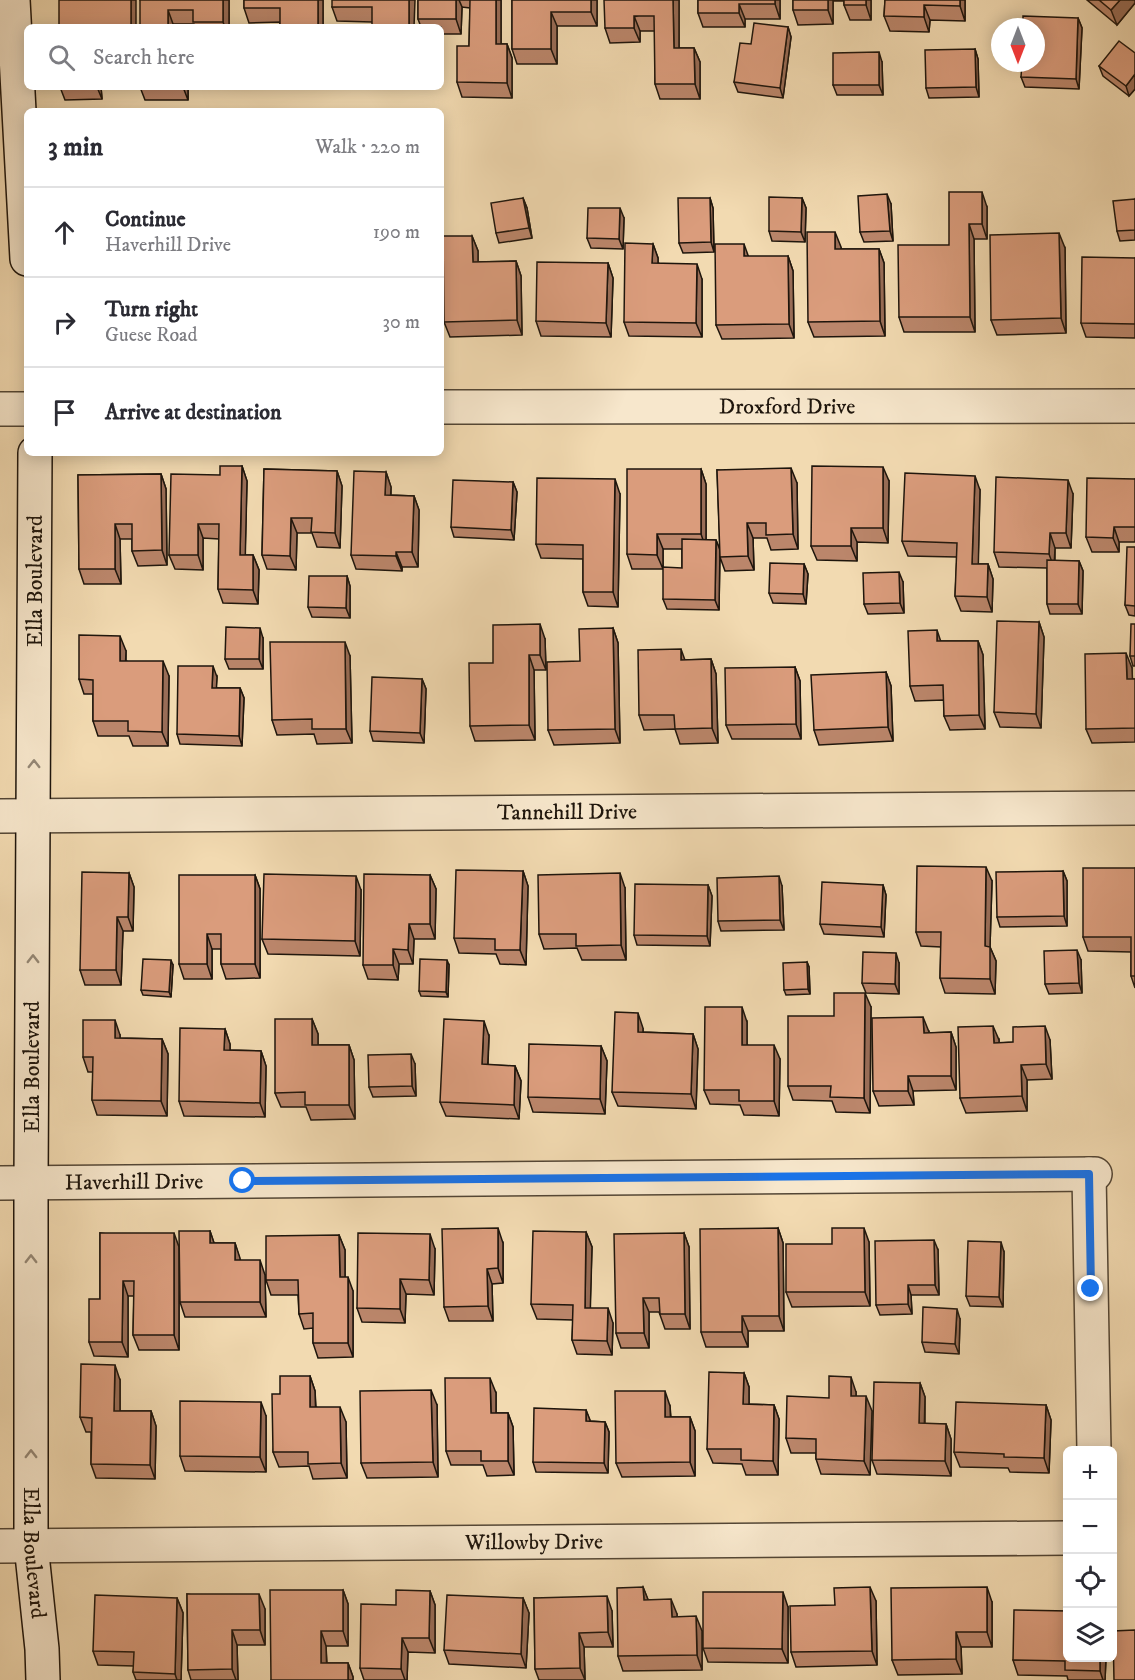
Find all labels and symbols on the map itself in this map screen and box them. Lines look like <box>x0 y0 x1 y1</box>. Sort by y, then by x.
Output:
north arrow <box>991 18 1045 72</box>
street label: Droxford Drive <box>719 393 855 420</box>
street label: Ella Boulevard <box>22 515 49 647</box>
one-way arrow <box>28 760 40 769</box>
street label: Tannehill Drive <box>497 798 637 826</box>
one-way arrow <box>27 955 39 964</box>
street label: Ella Boulevard <box>19 1001 46 1133</box>
route start <box>229 1167 255 1193</box>
street label: Haverhill Drive <box>65 1168 203 1196</box>
one-way arrow <box>25 1255 37 1264</box>
route end <box>1077 1275 1103 1301</box>
one-way arrow <box>25 1450 37 1459</box>
street label: Ella Boulevard <box>17 1487 52 1620</box>
street label: Willowby Drive <box>464 1528 603 1556</box>

